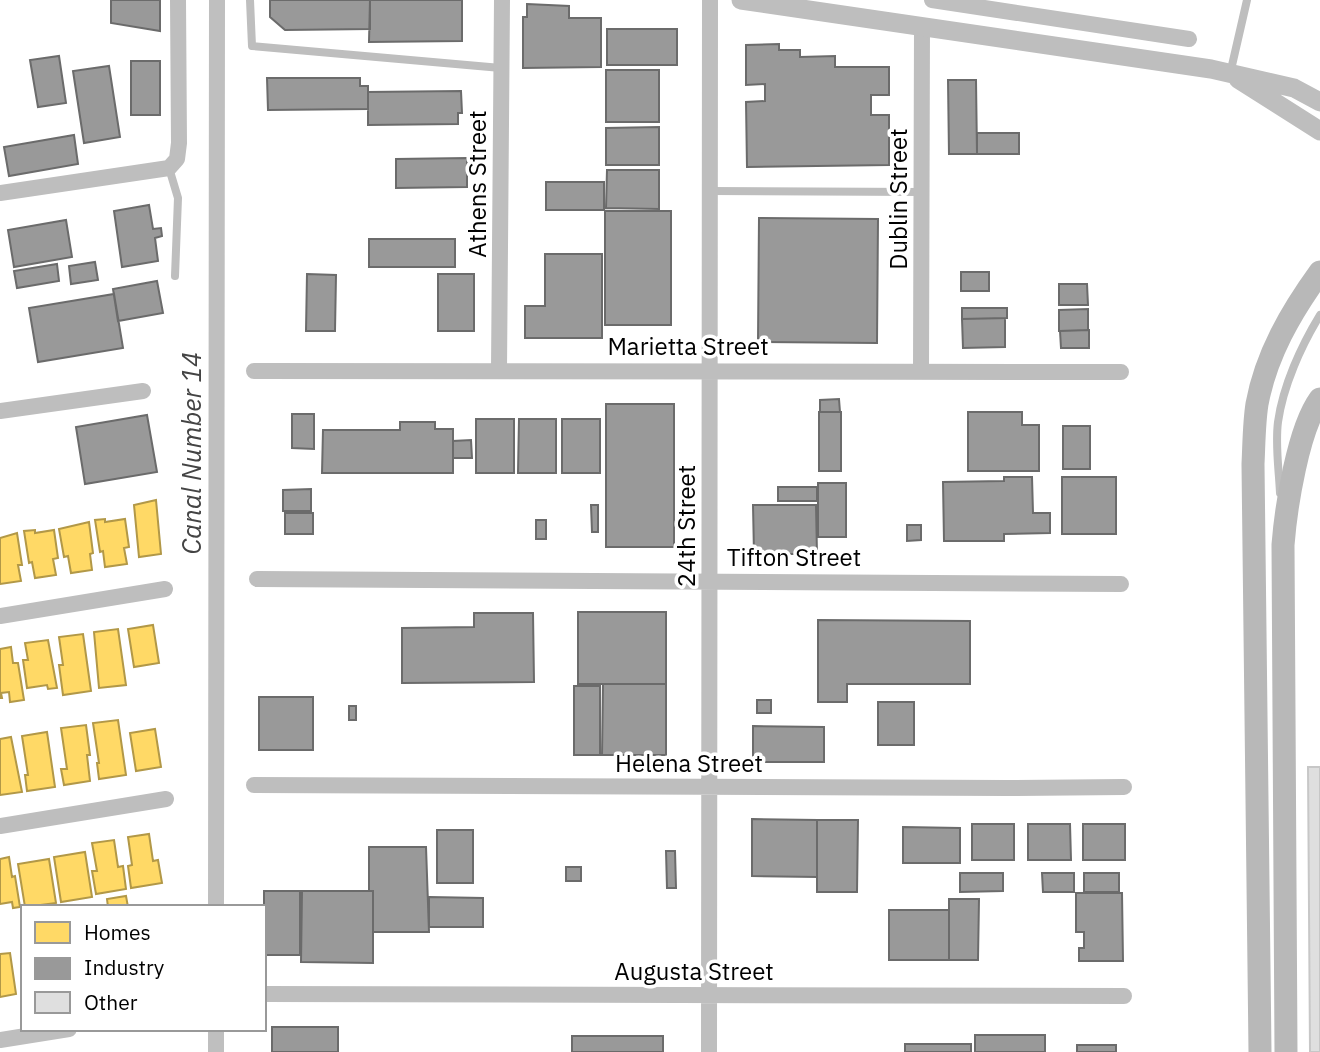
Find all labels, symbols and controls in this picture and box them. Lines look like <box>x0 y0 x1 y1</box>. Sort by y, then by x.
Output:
street label: Athens Street <box>461 110 493 258</box>
street label: Dublin Street <box>882 128 914 270</box>
street label: Marietta Street <box>607 330 769 362</box>
water label: Canal Number 14 <box>174 352 208 554</box>
street label: 24th Street <box>670 465 702 587</box>
street label: Tifton Street <box>727 541 861 573</box>
street label: Helena Street <box>615 747 763 779</box>
legend <box>21 905 266 1031</box>
text: Homes <box>84 918 151 946</box>
text: Industry <box>84 953 165 981</box>
street label: Augusta Street <box>614 955 774 987</box>
text: Other <box>84 988 138 1016</box>

